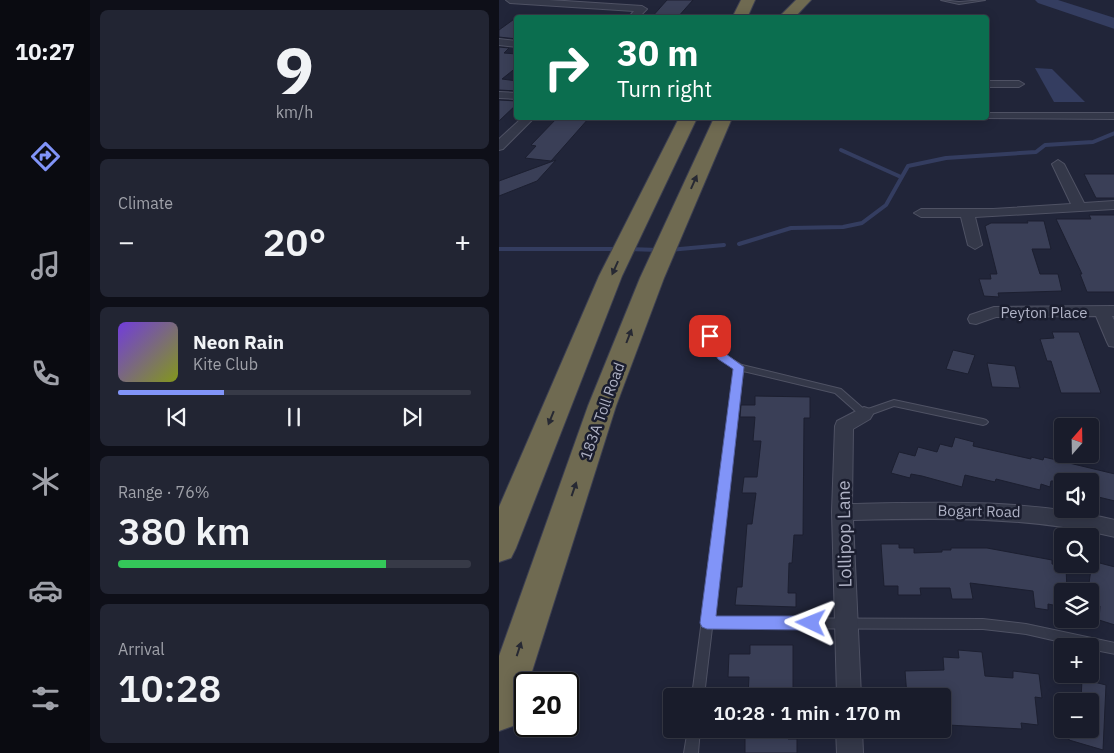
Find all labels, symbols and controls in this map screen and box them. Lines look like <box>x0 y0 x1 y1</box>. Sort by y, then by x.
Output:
text: 9 <box>275 27 314 112</box>
text: 30 m <box>617 30 699 76</box>
icon: right <box>534 35 599 100</box>
text: 10:27 <box>15 37 75 66</box>
text: Turn right <box>617 74 712 103</box>
text: km/h <box>276 102 313 122</box>
icon: directions <box>28 139 63 174</box>
one-way arrow <box>690 175 698 189</box>
text: Climate <box>118 193 173 213</box>
text: 20° <box>263 217 326 266</box>
text: − <box>118 223 135 260</box>
text: + <box>454 223 471 260</box>
icon: music <box>28 248 63 283</box>
one-way arrow <box>611 261 619 275</box>
street label: Peyton Place <box>1001 303 1087 322</box>
pin <box>689 315 731 357</box>
icon: arrive <box>696 322 724 350</box>
one-way arrow <box>626 329 634 343</box>
text: Neon Rain <box>193 330 284 354</box>
text: Kite Club <box>193 354 258 374</box>
icon: phone <box>28 356 63 391</box>
street label: 183A Toll Road <box>576 360 628 462</box>
icon: previous <box>163 403 191 431</box>
icon: pause <box>280 403 308 431</box>
icon: next <box>398 403 426 431</box>
one-way arrow <box>547 411 555 425</box>
north arrow <box>1054 418 1099 462</box>
map controls <box>1054 418 1099 738</box>
icon: climate <box>28 464 63 499</box>
button: sound <box>1054 473 1099 518</box>
street label: Lollipop Lane <box>832 480 856 588</box>
one-way arrow <box>570 481 578 496</box>
text: Range · 76% <box>118 482 210 502</box>
street label: Bogart Road <box>937 501 1021 521</box>
text: 380 km <box>118 506 250 555</box>
button: search <box>1054 528 1099 573</box>
icon: car <box>28 573 63 608</box>
button: layers <box>1054 583 1099 628</box>
position arrow <box>784 596 836 648</box>
button: + <box>1054 638 1099 683</box>
text: Arrival <box>118 639 165 659</box>
one-way arrow <box>516 641 524 656</box>
text: 10:28 <box>118 663 221 712</box>
speed limit sign: 20 <box>514 672 579 737</box>
icon: filters <box>28 681 63 716</box>
button: − <box>1054 693 1099 738</box>
text: 10:28 · 1 min · 170 m <box>713 701 901 725</box>

